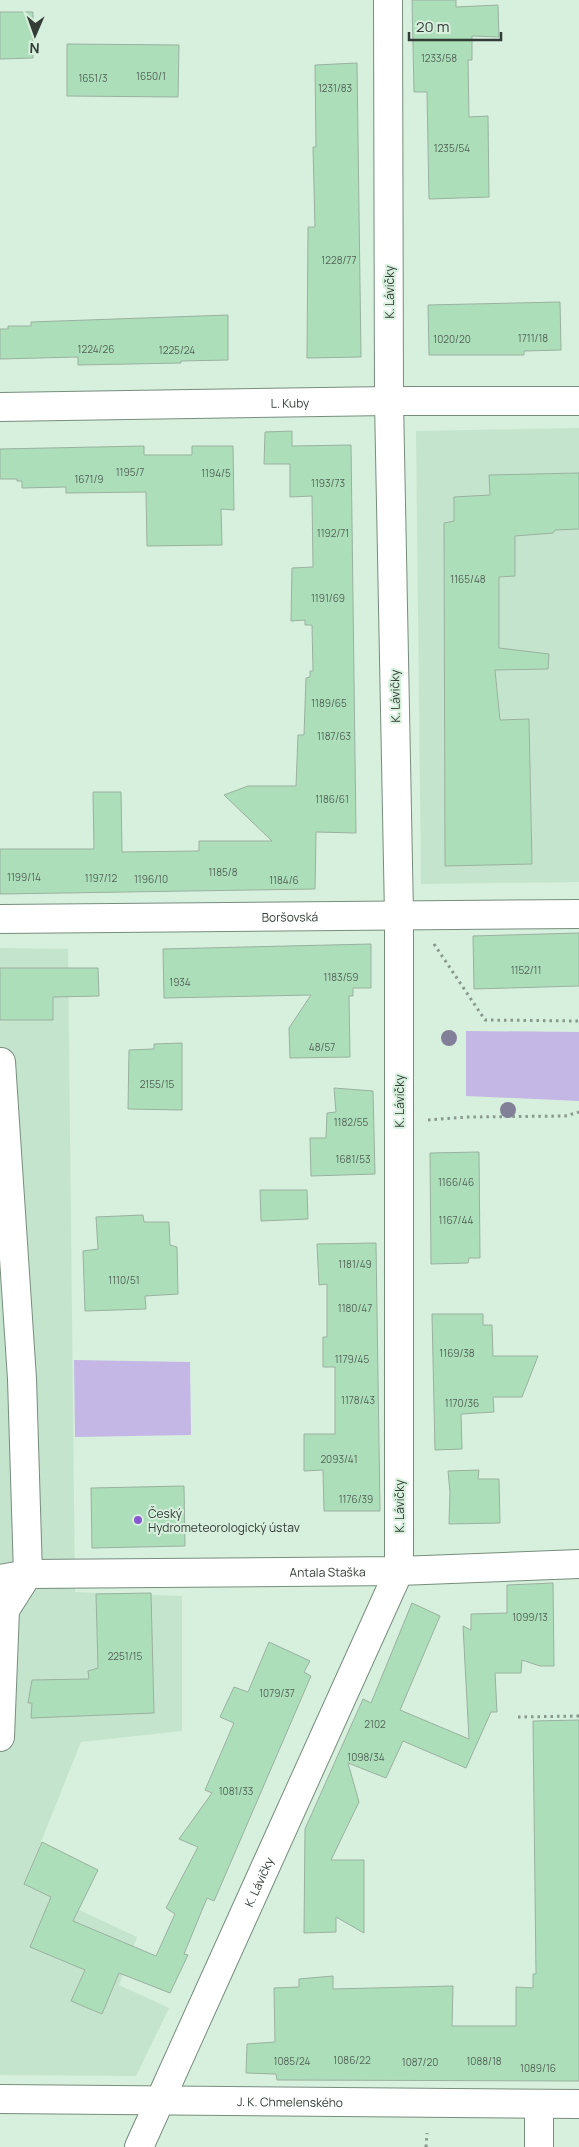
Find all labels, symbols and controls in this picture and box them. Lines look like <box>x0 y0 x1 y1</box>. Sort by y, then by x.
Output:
north arrow <box>10 10 60 60</box>
scale bar <box>409 10 502 42</box>
text: 20 m <box>416 16 449 37</box>
text: N <box>29 39 40 58</box>
house number: 1233/58 <box>421 51 457 65</box>
house number: 1650/1 <box>136 69 166 83</box>
house number: 1651/3 <box>78 71 108 85</box>
house number: 1231/83 <box>318 81 352 95</box>
house number: 1235/54 <box>434 141 470 155</box>
house number: 1228/77 <box>321 253 357 267</box>
street label: K. Lávičky <box>381 265 398 318</box>
house number: 1711/18 <box>518 331 548 345</box>
house number: 1020/20 <box>433 332 471 346</box>
house number: 1224/26 <box>78 342 114 356</box>
house number: 1225/24 <box>159 343 195 357</box>
street label: L. Kuby <box>271 394 310 411</box>
house number: 1195/7 <box>116 465 144 479</box>
house number: 1194/5 <box>201 466 231 480</box>
house number: 1671/9 <box>74 472 104 486</box>
house number: 1193/73 <box>311 476 345 490</box>
house number: 1192/71 <box>317 526 349 540</box>
house number: 1165/48 <box>450 572 486 586</box>
house number: 1191/69 <box>311 591 345 605</box>
street label: K. Lávičky <box>386 669 404 723</box>
house number: 1189/65 <box>311 696 347 710</box>
house number: 1187/63 <box>317 729 351 743</box>
house number: 1186/61 <box>315 792 349 806</box>
house number: 1185/8 <box>208 865 238 879</box>
house number: 1199/14 <box>7 870 41 884</box>
house number: 1197/12 <box>85 871 117 885</box>
house number: 1196/10 <box>134 872 168 886</box>
house number: 1184/6 <box>269 873 299 887</box>
street label: Boršovská <box>262 908 318 925</box>
house number: 1152/11 <box>511 963 541 977</box>
house number: 1183/59 <box>324 970 359 984</box>
house number: 1934 <box>169 975 191 989</box>
house number: 48/57 <box>309 1040 335 1054</box>
street label: K. Lávičky <box>391 1074 408 1127</box>
house number: 2155/15 <box>140 1077 175 1091</box>
house number: 1182/55 <box>334 1115 369 1129</box>
house number: 1681/53 <box>336 1152 371 1166</box>
house number: 1166/46 <box>438 1175 474 1189</box>
house number: 1167/44 <box>439 1213 473 1227</box>
house number: 1181/49 <box>338 1257 372 1271</box>
house number: 1110/51 <box>108 1273 140 1287</box>
house number: 1180/47 <box>338 1301 372 1315</box>
house number: 1169/38 <box>439 1346 475 1360</box>
house number: 1179/45 <box>335 1352 370 1366</box>
house number: 1178/43 <box>341 1393 375 1407</box>
house number: 1170/36 <box>445 1396 479 1410</box>
house number: 2093/41 <box>320 1452 358 1466</box>
street label: K. Lávičky <box>391 1479 408 1532</box>
house number: 1176/39 <box>339 1492 373 1506</box>
place label: Český Hydrometeorologický ústav <box>148 1505 300 1536</box>
marker: Český Hydrometeorologický ústav <box>132 1514 144 1526</box>
street label: Antala Staška <box>290 1563 366 1580</box>
house number: 1099/13 <box>512 1610 548 1624</box>
house number: 2251/15 <box>108 1649 143 1663</box>
house number: 1079/37 <box>259 1686 295 1700</box>
house number: 2102 <box>364 1717 386 1731</box>
house number: 1098/34 <box>347 1750 385 1764</box>
house number: 1081/33 <box>219 1784 253 1798</box>
street label: K. Lávičky <box>240 1854 278 1909</box>
house number: 1086/22 <box>333 2053 371 2067</box>
house number: 1085/24 <box>274 2054 311 2068</box>
house number: 1088/18 <box>466 2054 502 2068</box>
house number: 1087/20 <box>402 2055 438 2069</box>
house number: 1089/16 <box>520 2061 556 2075</box>
street label: J. K. Chmelenského <box>237 2093 343 2110</box>

